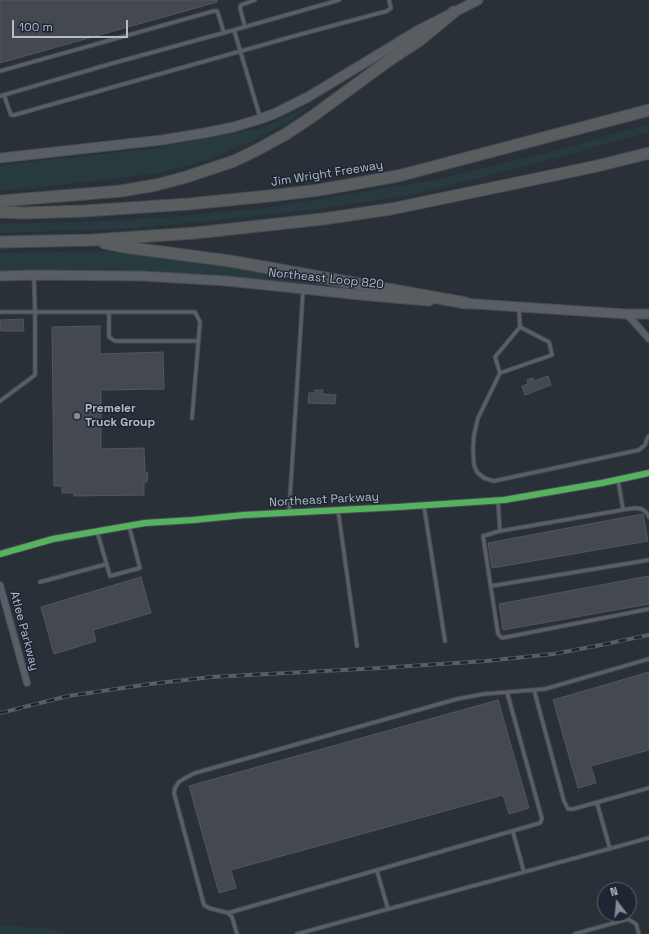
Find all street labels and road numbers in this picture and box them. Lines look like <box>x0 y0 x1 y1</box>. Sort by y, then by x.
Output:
street label: Jim Wright Freeway <box>270 158 384 190</box>
street label: Northeast Loop 820 <box>268 266 384 292</box>
street label: Northeast Parkway <box>269 490 379 510</box>
street label: Atlee Parkway <box>6 590 42 672</box>

